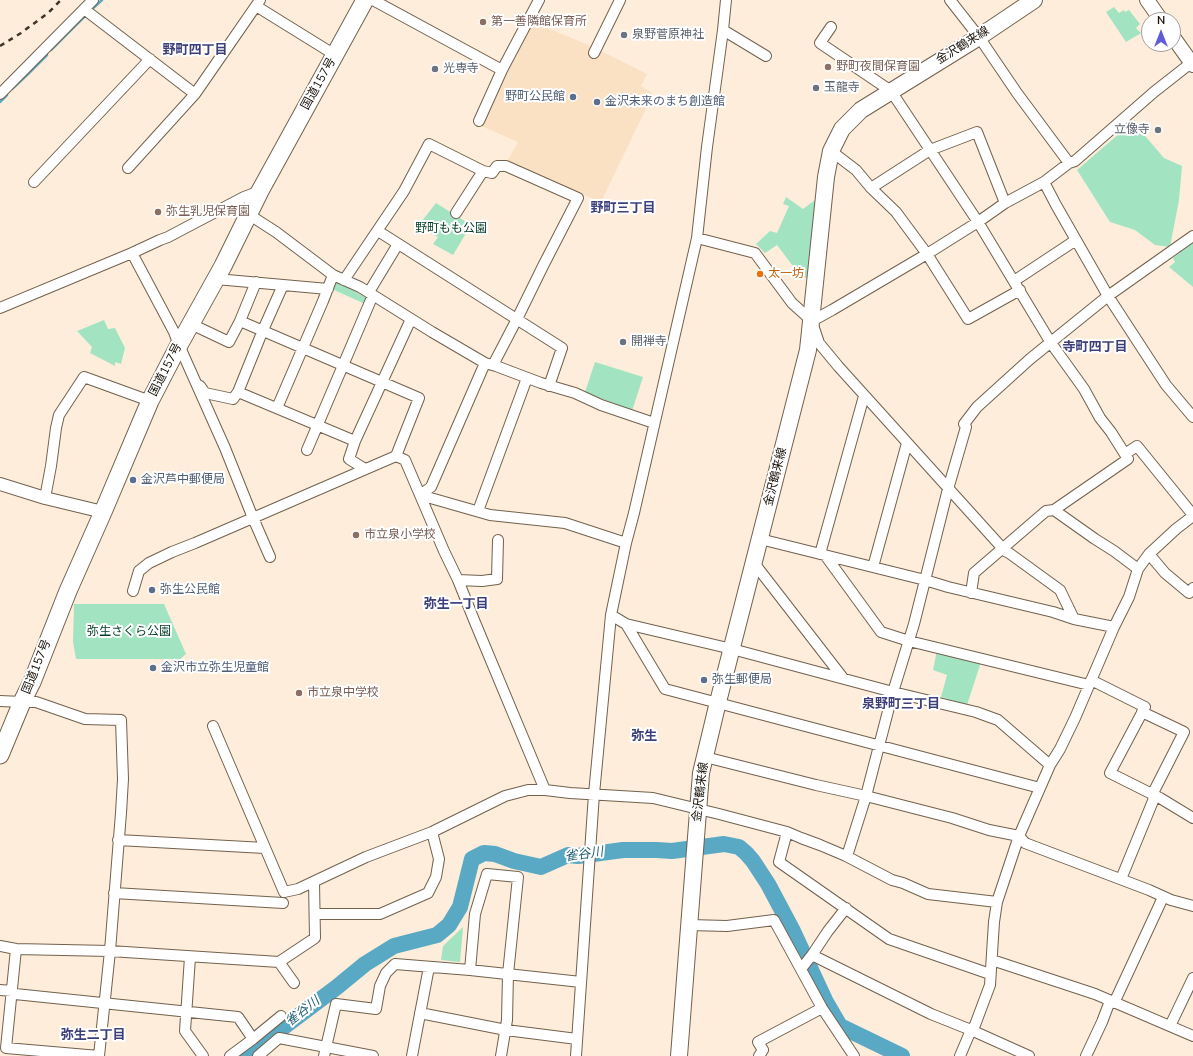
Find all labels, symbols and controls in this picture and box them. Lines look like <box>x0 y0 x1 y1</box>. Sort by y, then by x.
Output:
north arrow <box>1141 12 1181 52</box>
text: N <box>1157 13 1165 28</box>
place label: 第一善隣館保育所 <box>491 15 587 29</box>
marker: 第一善隣館保育所 <box>478 17 488 27</box>
street label: 金沢鶴来線 <box>934 24 992 68</box>
place label: 泉野菅原神社 <box>632 28 704 42</box>
marker: 泉野菅原神社 <box>619 30 629 40</box>
district label: 野町四丁目 <box>163 43 227 59</box>
street label: 国道157号 <box>299 55 339 113</box>
place label: 野町夜間保育園 <box>836 60 920 74</box>
place label: 光専寺 <box>443 62 479 76</box>
marker: 野町夜間保育園 <box>823 62 833 72</box>
marker: 光専寺 <box>430 64 440 74</box>
place label: 玉龍寺 <box>824 81 860 95</box>
marker: 玉龍寺 <box>811 83 821 93</box>
place label: 野町公民館 <box>505 90 565 104</box>
marker: 野町公民館 <box>568 92 578 102</box>
place label: 金沢未来のまち創造館 <box>605 95 725 109</box>
marker: 金沢未来のまち創造館 <box>592 97 602 107</box>
place label: 立像寺 <box>1114 123 1150 137</box>
marker: 立像寺 <box>1153 125 1163 135</box>
district label: 野町三丁目 <box>591 201 655 217</box>
place label: 弥生乳児保育園 <box>166 205 250 219</box>
marker: 弥生乳児保育園 <box>153 207 163 217</box>
park label: 野町もも公園 <box>415 222 487 236</box>
place label: 太一坊 <box>768 267 804 281</box>
marker: 太一坊 <box>755 269 765 279</box>
place label: 開禅寺 <box>631 335 667 349</box>
marker: 開禅寺 <box>618 337 628 347</box>
district label: 寺町四丁目 <box>1063 340 1127 356</box>
street label: 国道157号 <box>147 341 185 399</box>
street label: 金沢鶴来線 <box>762 446 790 508</box>
place label: 金沢芦中郵便局 <box>141 473 225 487</box>
marker: 金沢芦中郵便局 <box>128 475 138 485</box>
place label: 市立泉小学校 <box>364 528 436 542</box>
marker: 市立泉小学校 <box>351 530 361 540</box>
place label: 弥生公民館 <box>160 583 220 597</box>
marker: 弥生公民館 <box>147 585 157 595</box>
district label: 弥生一丁目 <box>424 597 488 613</box>
park label: 弥生さくら公園 <box>87 625 171 639</box>
street label: 国道157号 <box>20 638 54 696</box>
place label: 金沢市立弥生児童館 <box>161 661 269 675</box>
marker: 金沢市立弥生児童館 <box>148 663 158 673</box>
place label: 弥生郵便局 <box>712 673 772 687</box>
marker: 弥生郵便局 <box>699 675 709 685</box>
place label: 市立泉中学校 <box>307 686 379 700</box>
marker: 市立泉中学校 <box>294 688 304 698</box>
district label: 泉野町三丁目 <box>862 697 940 713</box>
district label: 弥生 <box>631 729 657 745</box>
street label: 金沢鶴来線 <box>690 761 712 823</box>
water label: 雀谷川 <box>564 845 604 865</box>
water label: 雀谷川 <box>283 994 323 1030</box>
district label: 弥生二丁目 <box>61 1028 125 1044</box>

